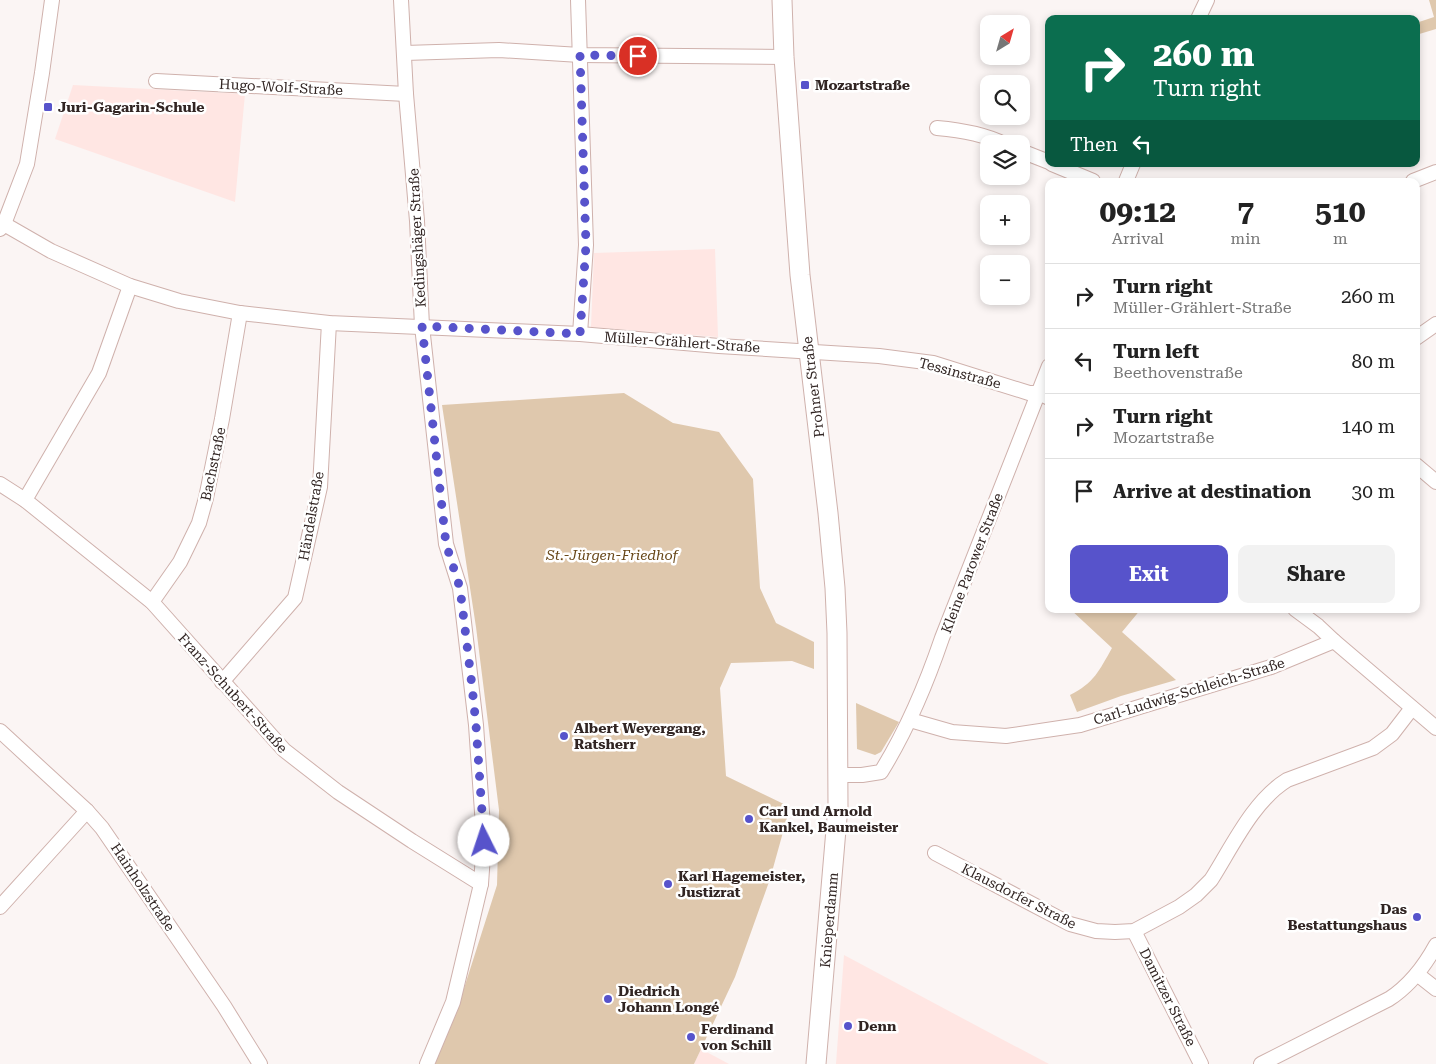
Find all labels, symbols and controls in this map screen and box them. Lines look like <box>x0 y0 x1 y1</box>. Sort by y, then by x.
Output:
north arrow <box>980 15 1030 65</box>
map controls <box>980 15 1030 305</box>
text: 260 m <box>1153 34 1254 75</box>
pin <box>617 35 659 77</box>
icon: right <box>1070 35 1135 100</box>
icon: arrive <box>624 42 652 70</box>
button: search <box>980 75 1030 125</box>
street label: Hugo-Wolf-Straße <box>219 76 344 98</box>
text: Turn right <box>1153 76 1261 101</box>
place label: Mozartstraße <box>815 77 910 93</box>
marker: Mozartstraße <box>799 79 811 91</box>
place label: Juri-Gagarin-Schule <box>58 99 204 115</box>
marker: Juri-Gagarin-Schule <box>42 101 54 113</box>
icon: left <box>1128 130 1156 158</box>
text: Then <box>1070 133 1118 156</box>
button: layers <box>980 135 1030 185</box>
street label: Kedingshäger Straße <box>405 168 429 308</box>
text: 09:12 <box>1099 194 1176 229</box>
text: 7 <box>1237 194 1254 229</box>
text: 510 <box>1315 194 1365 229</box>
button: + <box>980 195 1030 245</box>
text: Arrival <box>1112 229 1164 248</box>
text: min <box>1231 229 1261 248</box>
text: m <box>1333 229 1348 248</box>
button: − <box>980 255 1030 305</box>
text: Turn right <box>1113 275 1213 298</box>
icon: right <box>1070 282 1098 310</box>
text: 260 m <box>1341 285 1395 308</box>
text: Müller-Grählert-Straße <box>1113 298 1292 317</box>
street label: Müller-Grählert-Straße <box>603 329 761 355</box>
street label: Prohner Straße <box>799 335 827 439</box>
text: Turn left <box>1113 340 1199 363</box>
icon: left <box>1070 347 1098 375</box>
text: 80 m <box>1352 350 1395 373</box>
street label: Tessinstraße <box>917 354 1003 392</box>
text: Beethovenstraße <box>1113 363 1243 382</box>
text: Turn right <box>1113 405 1213 428</box>
icon: right <box>1070 412 1098 440</box>
text: 140 m <box>1341 415 1395 438</box>
street label: Bachstraße <box>197 425 229 502</box>
text: Mozartstraße <box>1113 428 1214 447</box>
street label: Händelstraße <box>295 470 327 562</box>
icon: arrive <box>1070 477 1098 505</box>
text: Arrive at destination <box>1113 480 1311 503</box>
text: 30 m <box>1352 480 1395 503</box>
street label: Kleine Parower Straße <box>938 490 1006 635</box>
button: Exit <box>1070 545 1228 603</box>
button: Share <box>1238 545 1395 603</box>
park label: St.-Jürgen-Friedhof <box>545 547 680 563</box>
street label: Franz-Schubert-Straße <box>175 630 291 756</box>
street label: Carl-Ludwig-Schleich-Straße <box>1091 654 1287 728</box>
place label: Albert Weyergang, Ratsherr <box>574 720 706 752</box>
marker: Albert Weyergang, Ratsherr <box>558 730 570 742</box>
place label: Carl und Arnold Kankel, Baumeister <box>759 803 899 835</box>
marker: Carl und Arnold Kankel, Baumeister <box>743 813 755 825</box>
position arrow <box>457 814 509 866</box>
street label: Hainholzstraße <box>108 840 178 934</box>
street label: Klausdorfer Straße <box>959 860 1079 932</box>
place label: Karl Hagemeister, Justizrat <box>678 868 806 900</box>
street label: Knieperdamm <box>817 871 841 968</box>
marker: Karl Hagemeister, Justizrat <box>662 878 674 890</box>
place label: Das Bestattungshaus <box>1287 901 1407 933</box>
marker: Das Bestattungshaus <box>1411 911 1423 923</box>
street label: Damitzer Straße <box>1136 945 1200 1049</box>
place label: Diedrich Johann Longé <box>618 983 719 1015</box>
marker: Diedrich Johann Longé <box>602 993 614 1005</box>
place label: Denn <box>858 1018 897 1034</box>
marker: Denn <box>842 1020 854 1032</box>
place label: Ferdinand von Schill <box>701 1021 774 1053</box>
marker: Ferdinand von Schill <box>685 1031 697 1043</box>

